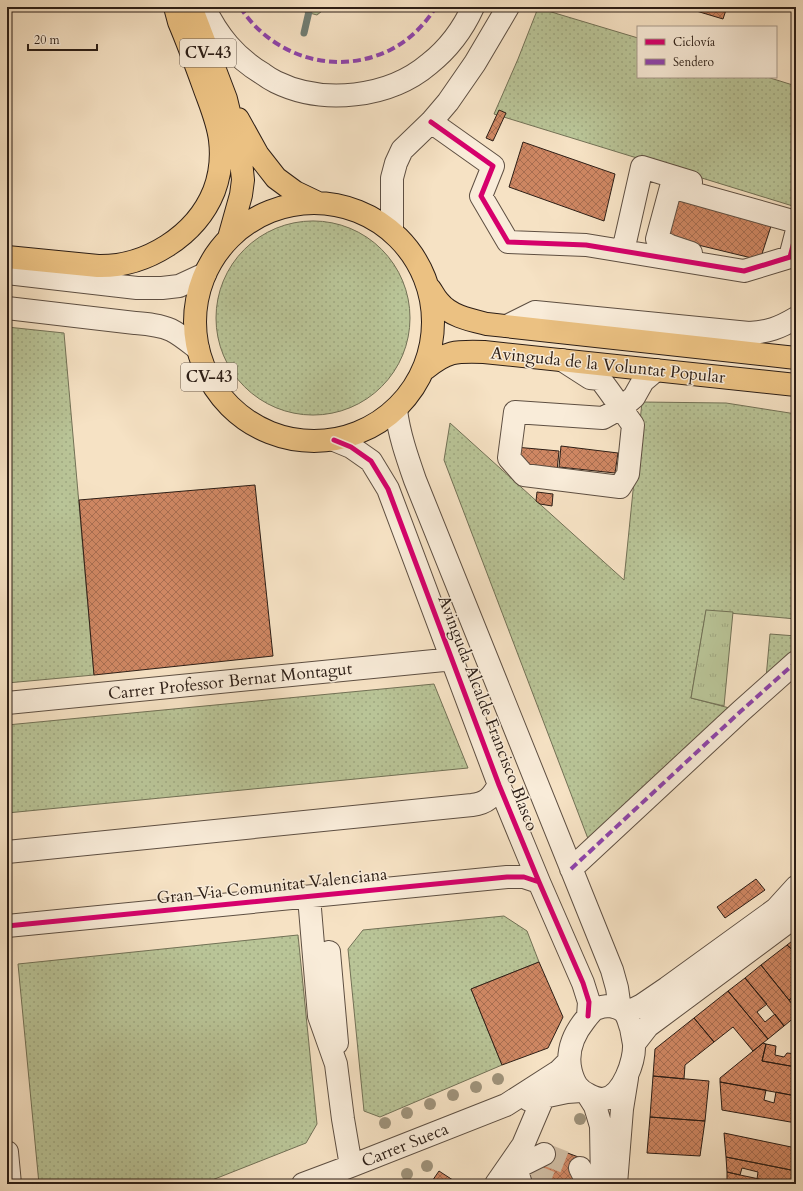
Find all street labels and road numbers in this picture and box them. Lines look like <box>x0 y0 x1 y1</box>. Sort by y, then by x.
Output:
road number: CV-43 <box>180 39 236 67</box>
street label: Avinguda de la Voluntat Popular <box>490 341 727 389</box>
road number: CV-43 <box>181 363 237 391</box>
street label: Avinguda Alcalde Francisco Blasco <box>432 592 544 834</box>
street label: Carrer Professor Bernat Montagut <box>107 657 354 705</box>
street label: Gran Via Comunitat Valenciana <box>156 862 389 910</box>
street label: Carrer Sueca <box>358 1117 453 1173</box>

